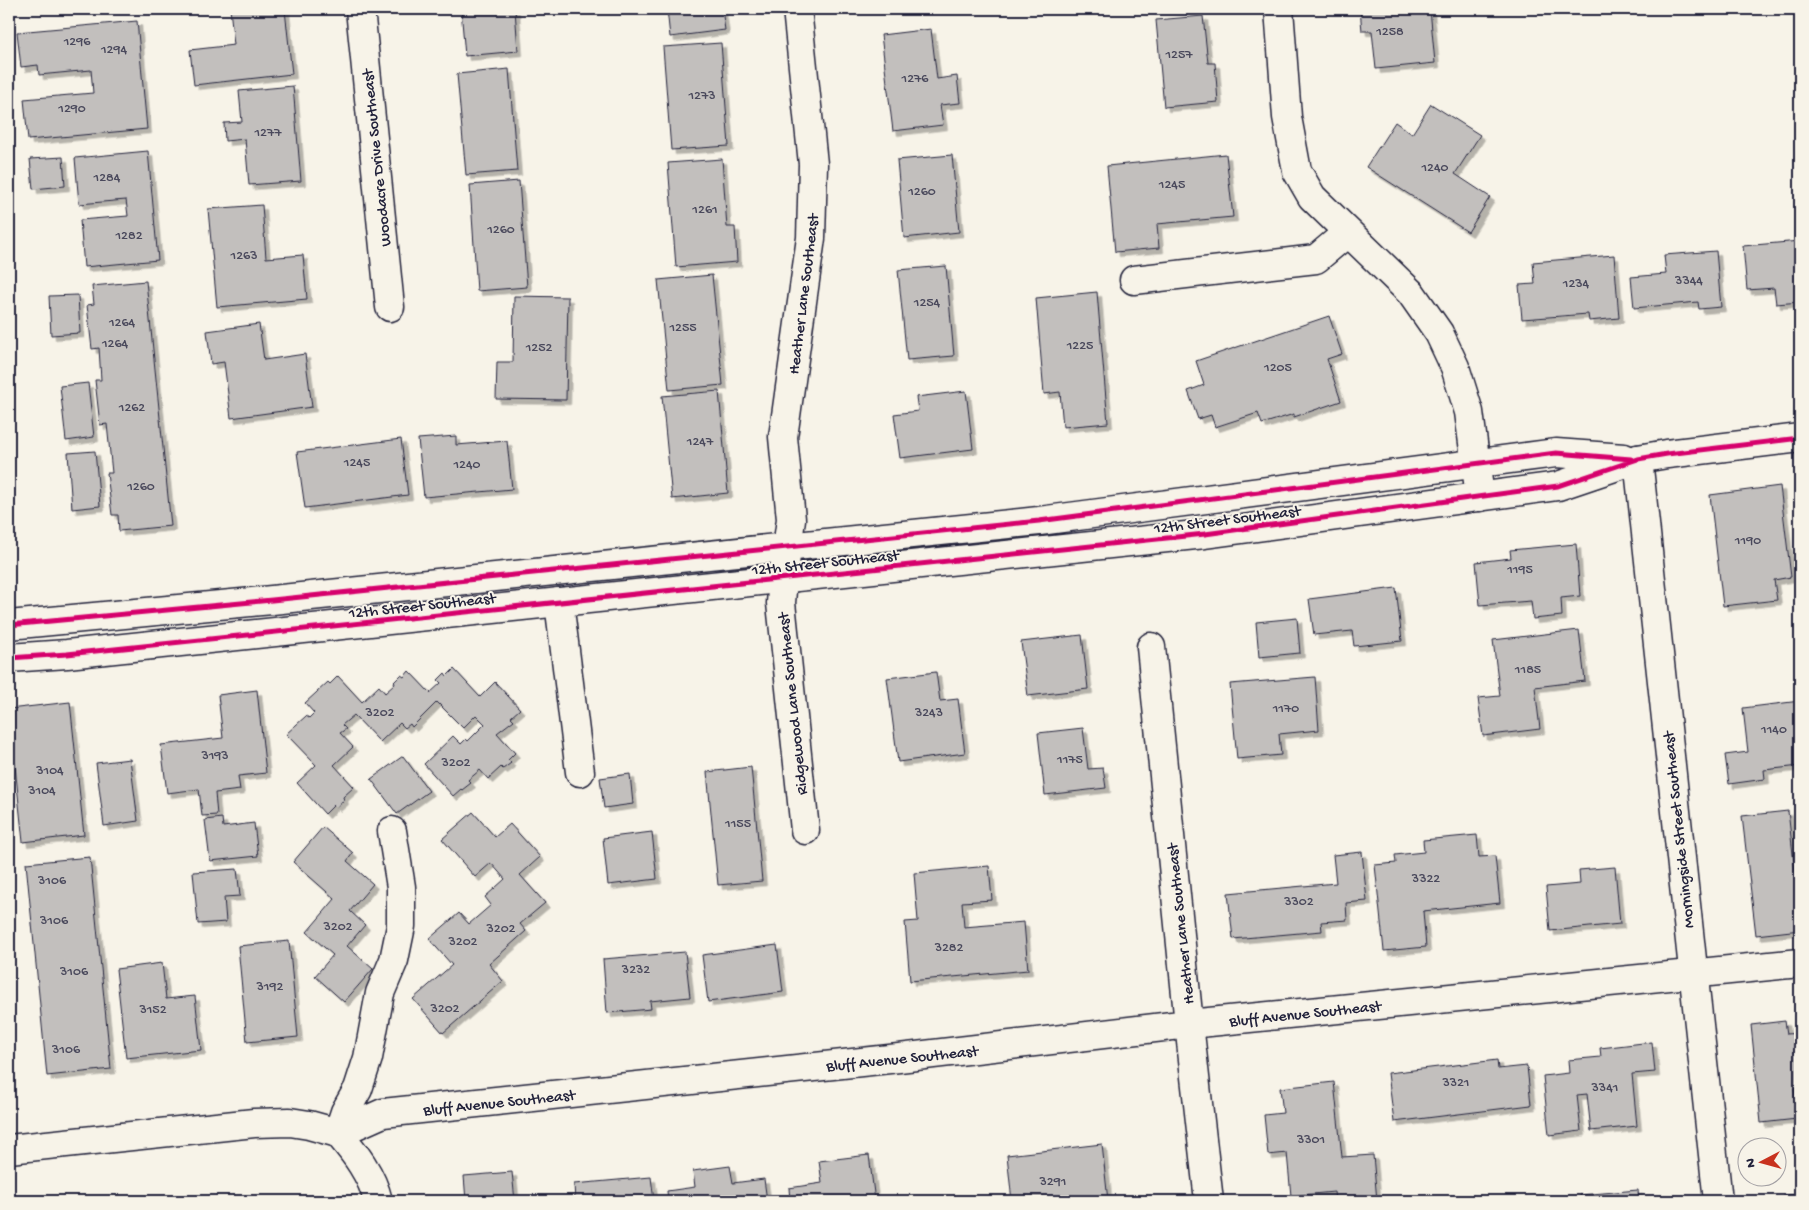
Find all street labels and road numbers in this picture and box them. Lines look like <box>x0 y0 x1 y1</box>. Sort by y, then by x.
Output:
street label: Woodacre Drive Southeast <box>360 67 397 247</box>
street label: Heather Lane Southeast <box>786 212 825 376</box>
street label: 12th Street Southeast <box>1152 503 1303 540</box>
street label: 12th Street Southeast <box>750 547 901 582</box>
street label: 12th Street Southeast <box>347 590 498 625</box>
street label: Ridgewood Lane Southeast <box>775 610 813 796</box>
street label: Morningside Street Southeast <box>1661 729 1700 929</box>
street label: Heather Lane Southeast <box>1164 841 1200 1005</box>
street label: Bluff Avenue Southeast <box>1227 998 1384 1033</box>
street label: Bluff Avenue Southeast <box>824 1043 981 1078</box>
street label: Bluff Avenue Southeast <box>421 1087 578 1122</box>

